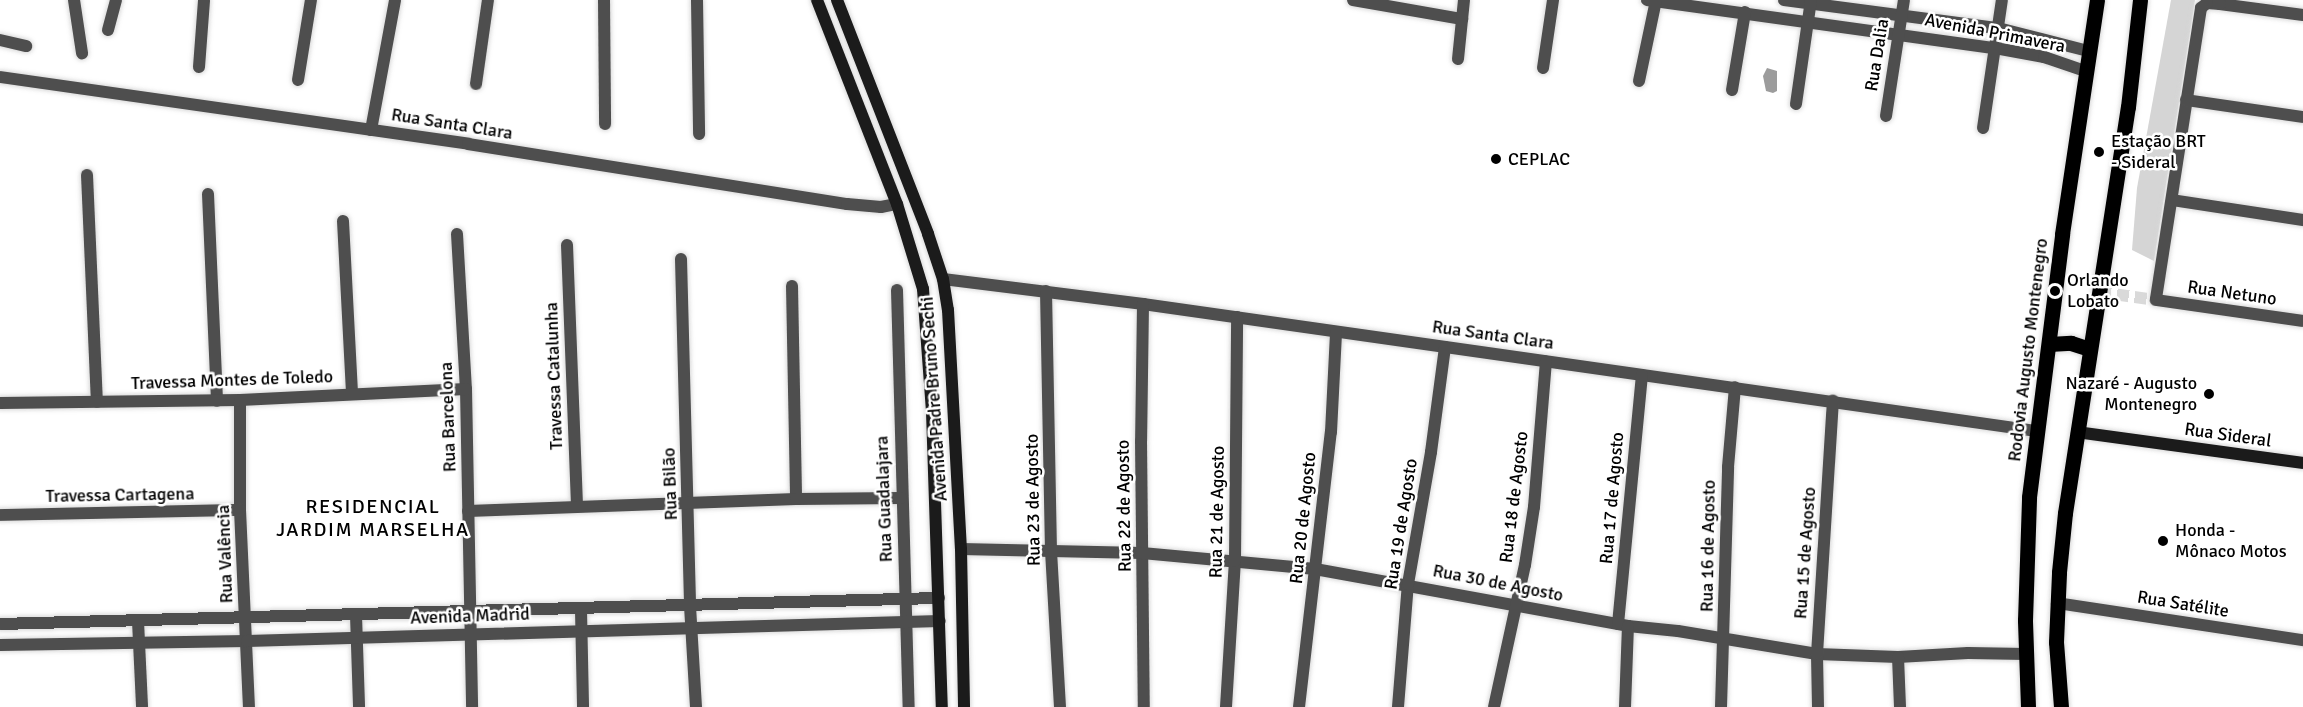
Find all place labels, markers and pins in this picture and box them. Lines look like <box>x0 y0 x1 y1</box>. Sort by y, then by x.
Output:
place label: Estação BRT - Sideral <box>2111 131 2206 174</box>
marker: Estação BRT - Sideral <box>2092 145 2106 159</box>
place label: CEPLAC <box>1508 148 1570 170</box>
marker: CEPLAC <box>1489 152 1503 166</box>
place label: Orlando Lobato <box>2067 270 2129 312</box>
marker: Orlando Lobato <box>2048 284 2062 298</box>
place label: Nazaré - Augusto Montenegro <box>2066 373 2197 416</box>
marker: Nazaré - Augusto Montenegro <box>2202 387 2216 401</box>
place label: Honda - Mônaco Motos <box>2175 520 2287 562</box>
marker: Honda - Mônaco Motos <box>2156 534 2170 548</box>

